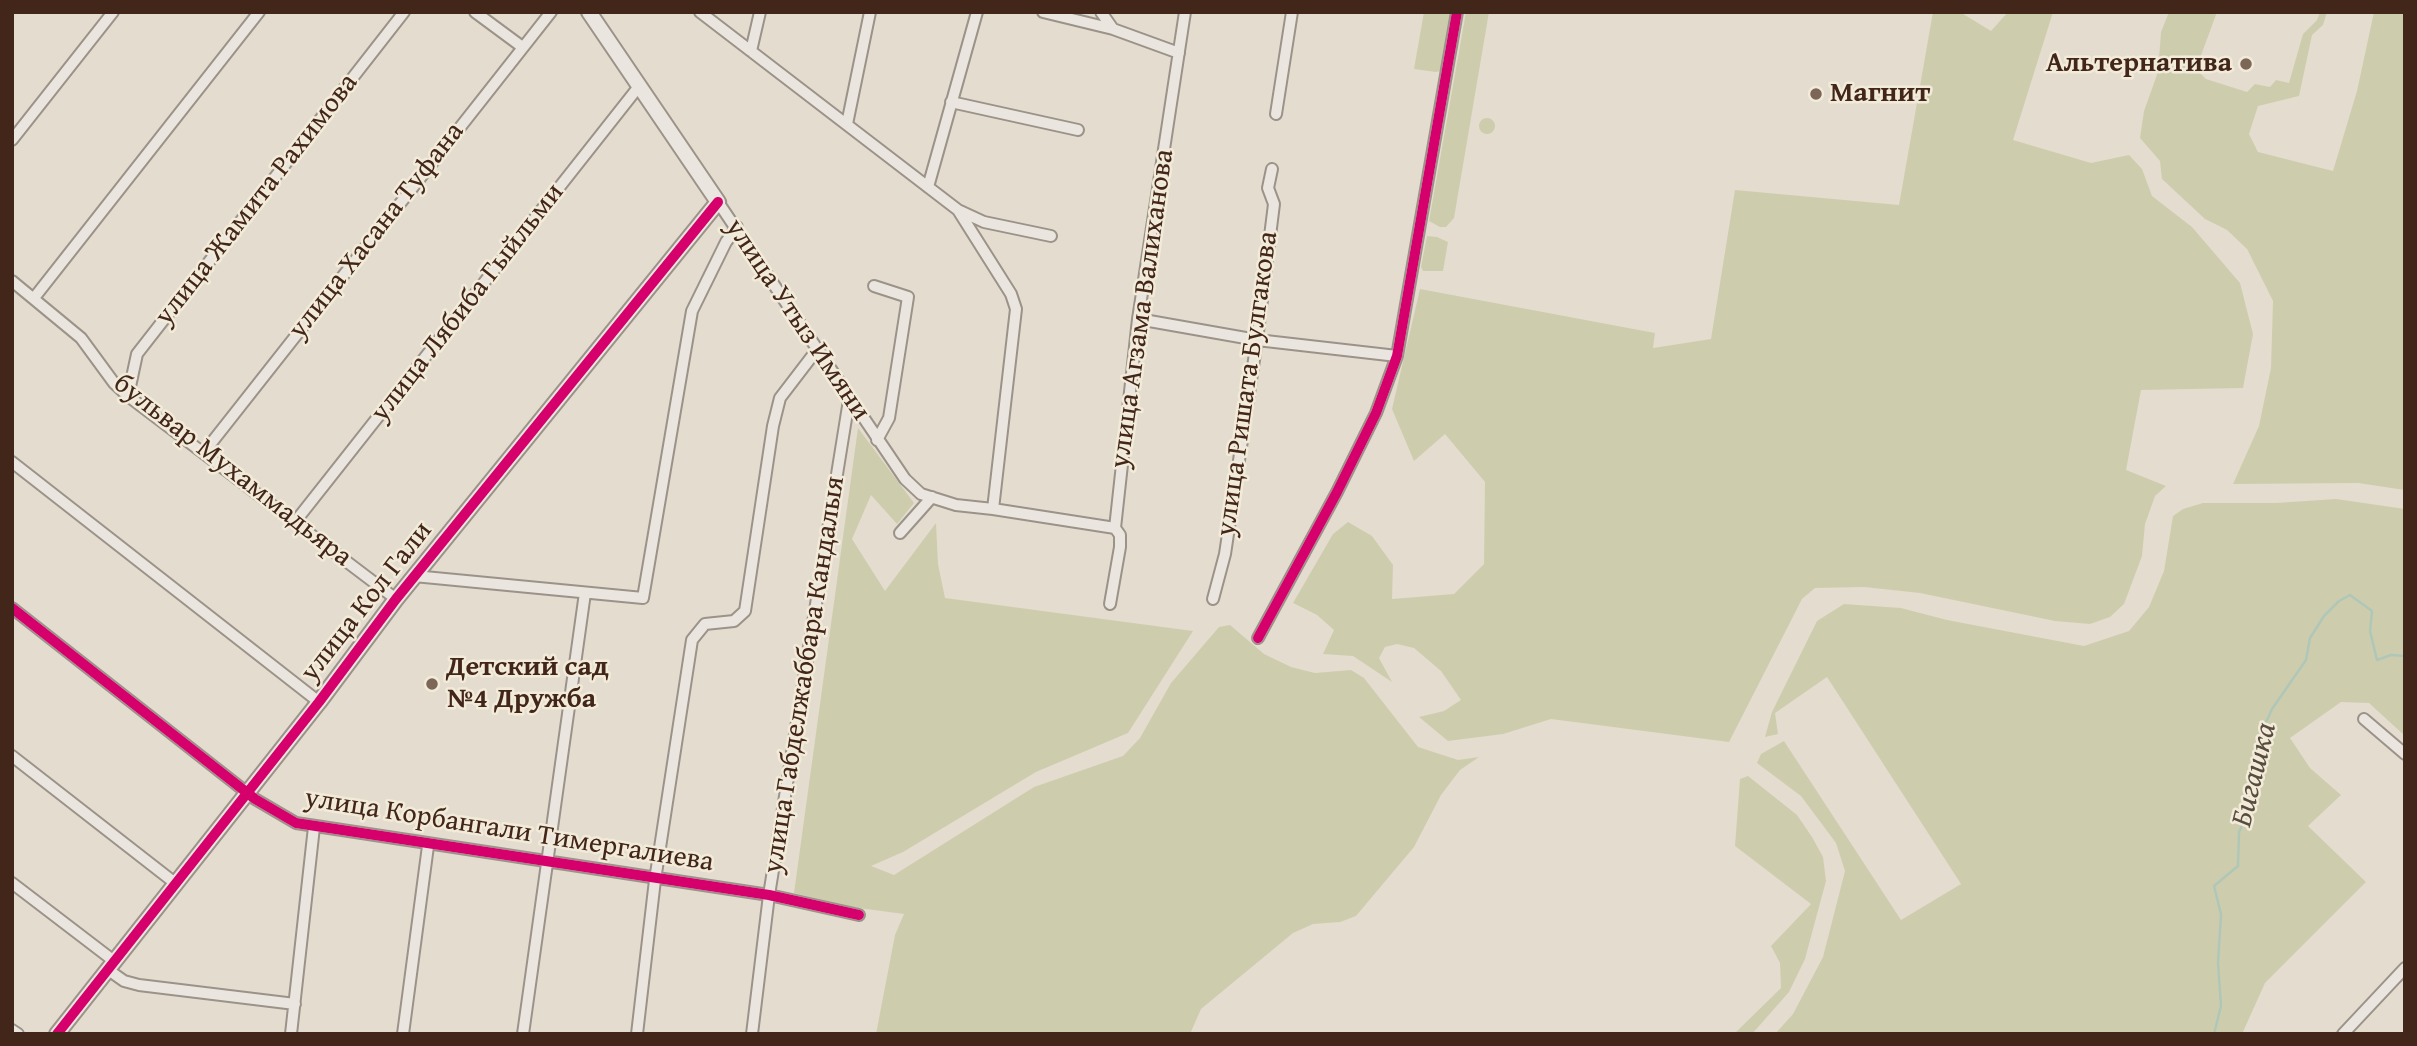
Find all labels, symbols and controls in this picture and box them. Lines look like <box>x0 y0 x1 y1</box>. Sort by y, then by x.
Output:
place label: Альтернатива <box>2046 47 2232 81</box>
marker: Альтернатива <box>2238 56 2254 72</box>
street label: улица Жамита Рахимова <box>148 67 366 333</box>
place label: Магнит <box>1830 77 1930 111</box>
marker: Магнит <box>1808 86 1824 102</box>
street label: улица Хасана Туфана <box>282 116 472 346</box>
street label: улица Агзама Валиханова <box>1104 147 1182 471</box>
street label: улица Лябиба Гыйльми <box>364 177 572 429</box>
street label: улица Утыз Имяни <box>717 213 877 427</box>
street label: улица Ришата Булгакова <box>1210 229 1286 539</box>
street label: бульвар Мухаммадьяра <box>106 367 358 575</box>
street label: улица Габделжаббара Кандалыя <box>757 474 853 876</box>
street label: улица Кол Гали <box>294 515 440 689</box>
place label: Детский сад №4 Дружба <box>446 651 609 717</box>
marker: Детский сад №4 Дружба <box>424 676 440 692</box>
water label: Бигашка <box>2225 719 2285 831</box>
street label: улица Корбангали Тимергалиева <box>302 782 716 880</box>

